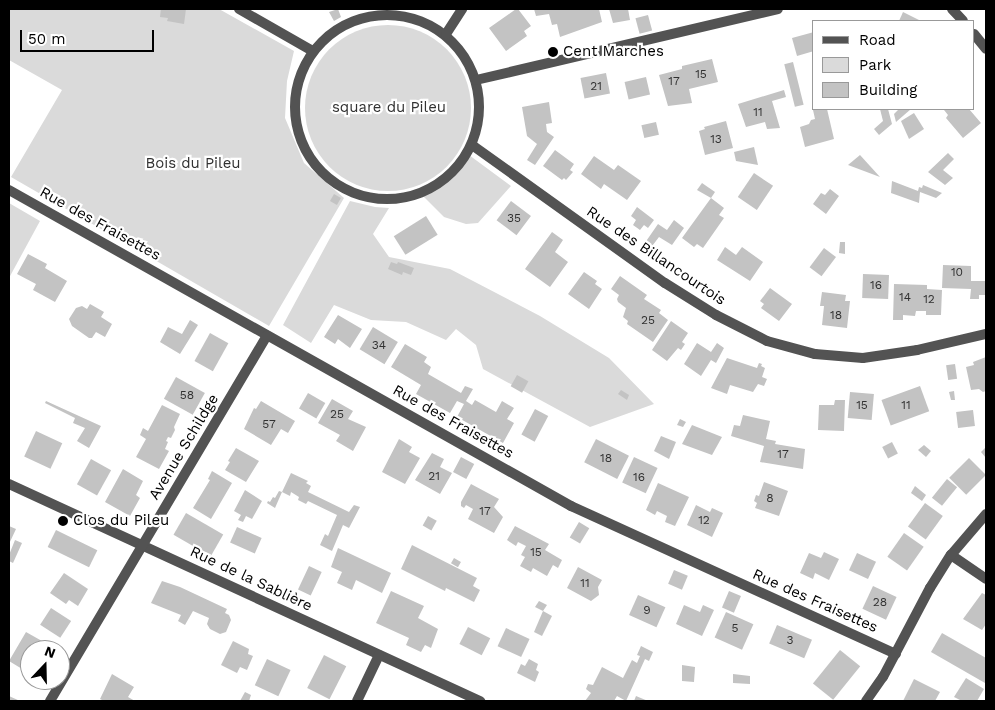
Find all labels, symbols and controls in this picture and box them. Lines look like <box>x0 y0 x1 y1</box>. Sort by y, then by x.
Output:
scale bar <box>22 20 156 52</box>
legend <box>812 20 975 110</box>
text: 50 m <box>28 30 65 48</box>
text: Road <box>859 31 896 49</box>
place label: Cent Marches <box>563 43 664 61</box>
marker: Cent Marches <box>547 46 559 58</box>
text: Park <box>859 56 891 74</box>
house number: 15 <box>695 68 707 82</box>
house number: 17 <box>668 75 680 89</box>
house number: 21 <box>590 80 602 94</box>
text: Building <box>859 81 917 99</box>
park label: square du Pileu <box>332 99 446 117</box>
house number: 11 <box>753 106 763 120</box>
house number: 13 <box>710 133 722 147</box>
park label: Bois du Pileu <box>145 155 241 173</box>
street label: Rue des Fraisettes <box>36 183 164 265</box>
street label: Rue des Billancourtois <box>583 203 729 309</box>
house number: 35 <box>507 212 521 226</box>
house number: 10 <box>951 266 963 280</box>
house number: 16 <box>870 279 882 293</box>
house number: 14 <box>899 291 911 305</box>
house number: 12 <box>923 293 935 307</box>
house number: 18 <box>830 309 842 323</box>
house number: 25 <box>641 314 655 328</box>
house number: 34 <box>372 339 386 353</box>
street label: Rue des Fraisettes <box>389 381 517 463</box>
house number: 58 <box>180 389 194 403</box>
street label: Avenue Schildge <box>145 391 223 503</box>
house number: 15 <box>856 399 868 413</box>
house number: 11 <box>901 399 911 413</box>
house number: 25 <box>330 408 344 422</box>
house number: 57 <box>262 418 276 432</box>
house number: 17 <box>777 448 789 462</box>
house number: 18 <box>600 452 612 466</box>
house number: 21 <box>428 470 440 484</box>
house number: 16 <box>633 471 645 485</box>
house number: 8 <box>766 492 774 506</box>
house number: 17 <box>479 505 491 519</box>
place label: Clos du Pileu <box>73 512 169 530</box>
house number: 12 <box>698 514 710 528</box>
marker: Clos du Pileu <box>57 515 69 527</box>
street label: Rue de la Sablière <box>187 543 315 615</box>
house number: 15 <box>530 546 542 560</box>
street label: Rue des Fraisettes <box>750 565 880 637</box>
house number: 11 <box>580 577 590 591</box>
house number: 28 <box>873 596 887 610</box>
house number: 9 <box>643 604 651 618</box>
house number: 5 <box>732 622 738 636</box>
house number: 3 <box>787 634 793 648</box>
north arrow <box>20 640 70 690</box>
text: N <box>42 643 58 661</box>

